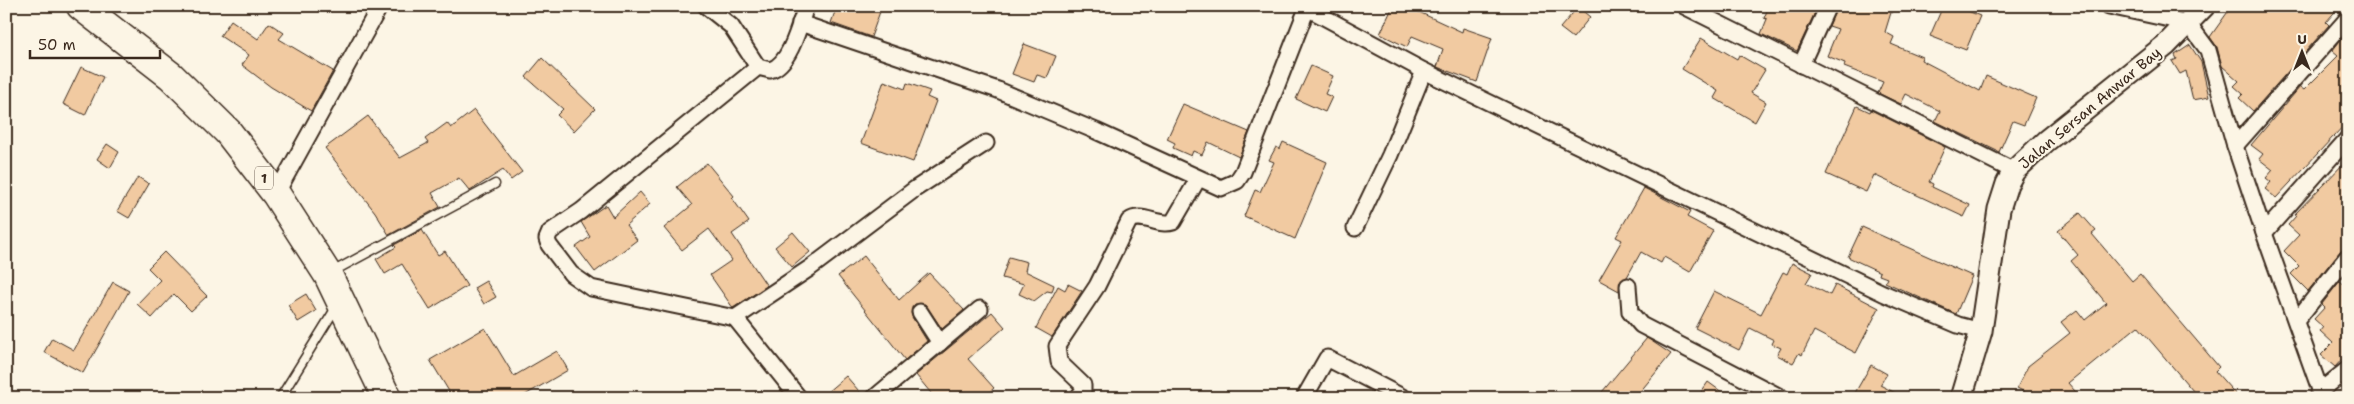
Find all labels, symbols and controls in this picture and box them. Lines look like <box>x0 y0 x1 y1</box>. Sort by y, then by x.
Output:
scale bar <box>30 28 160 60</box>
north arrow <box>2276 28 2326 78</box>
text: U <box>2297 30 2307 48</box>
text: 50 m <box>38 35 76 55</box>
street label: Jalan Sersan Anwar Bay <box>2015 42 2165 174</box>
road number: 1 <box>255 167 273 190</box>

